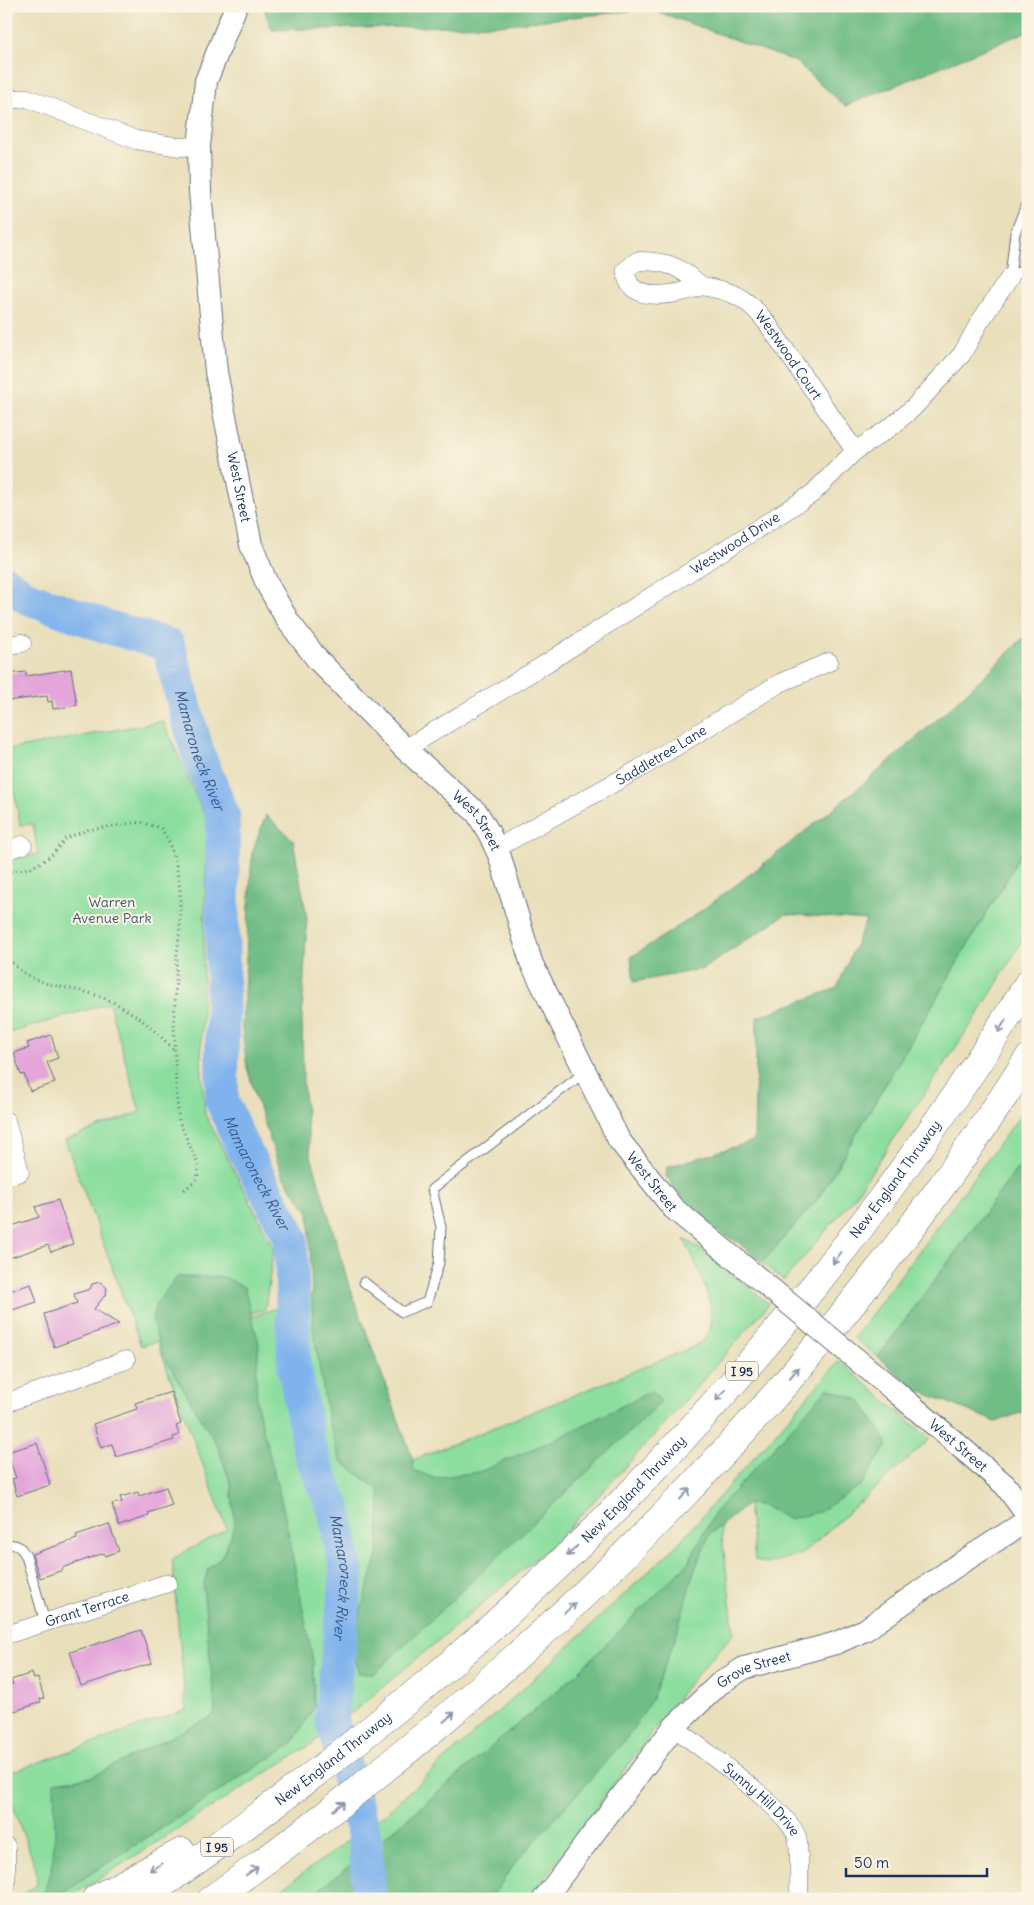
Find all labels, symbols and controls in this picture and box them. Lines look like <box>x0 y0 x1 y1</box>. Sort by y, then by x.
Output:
street label: Westwood Court <box>751 307 826 403</box>
street label: West Street <box>223 450 255 524</box>
street label: Westwood Drive <box>687 508 783 578</box>
water label: Mamaroneck River <box>171 687 230 815</box>
street label: Saddletree Lane <box>613 721 710 789</box>
street label: West Street <box>449 786 505 854</box>
park label: Warren Avenue Park <box>72 893 152 927</box>
one-way arrow <box>996 1018 1006 1032</box>
water label: Mamaroneck River <box>220 1112 295 1235</box>
street label: New England Thruway <box>846 1116 945 1242</box>
street label: West Street <box>623 1148 682 1215</box>
one-way arrow <box>831 1251 842 1264</box>
road number: I 95 <box>726 1362 758 1380</box>
one-way arrow <box>788 1366 799 1379</box>
one-way arrow <box>715 1389 727 1402</box>
street label: West Street <box>925 1415 992 1475</box>
street label: New England Thruway <box>578 1432 690 1547</box>
one-way arrow <box>679 1487 691 1500</box>
water label: Mamaroneck River <box>326 1512 357 1642</box>
one-way arrow <box>566 1545 579 1557</box>
street label: Grant Terrace <box>43 1587 131 1631</box>
one-way arrow <box>564 1602 576 1614</box>
street label: Grove Street <box>713 1647 793 1692</box>
street label: New England Thruway <box>271 1708 395 1810</box>
one-way arrow <box>442 1711 455 1722</box>
street label: Sunny Hill Drive <box>719 1759 804 1839</box>
one-way arrow <box>332 1800 345 1811</box>
road number: I 95 <box>201 1838 233 1856</box>
scale bar <box>846 1845 988 1877</box>
text: 50 m <box>854 1853 889 1872</box>
one-way arrow <box>149 1862 164 1872</box>
one-way arrow <box>245 1866 259 1876</box>

